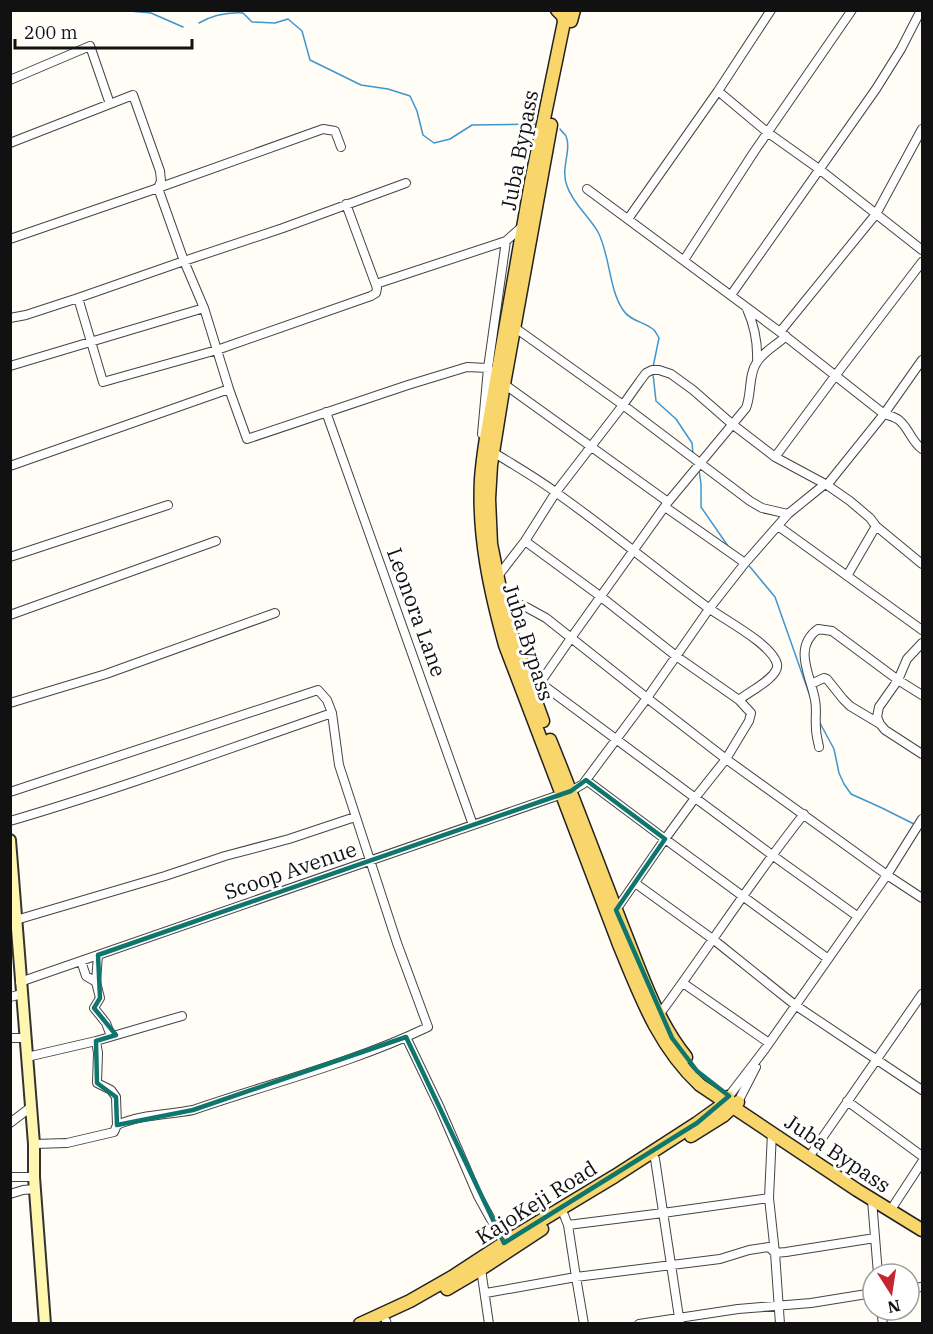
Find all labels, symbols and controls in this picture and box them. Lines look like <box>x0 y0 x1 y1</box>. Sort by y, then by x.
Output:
scale bar <box>15 12 192 50</box>
text: 200 m <box>24 21 78 44</box>
street label: Juba Bypass <box>494 88 544 212</box>
street label: Leonora Lane <box>381 544 453 680</box>
street label: Juba Bypass <box>497 580 561 704</box>
street label: Scoop Avenue <box>220 834 360 906</box>
street label: Juba Bypass <box>780 1107 896 1199</box>
street label: KajoKeji Road <box>470 1154 602 1250</box>
north arrow <box>861 1262 921 1322</box>
text: N <box>886 1296 902 1318</box>

